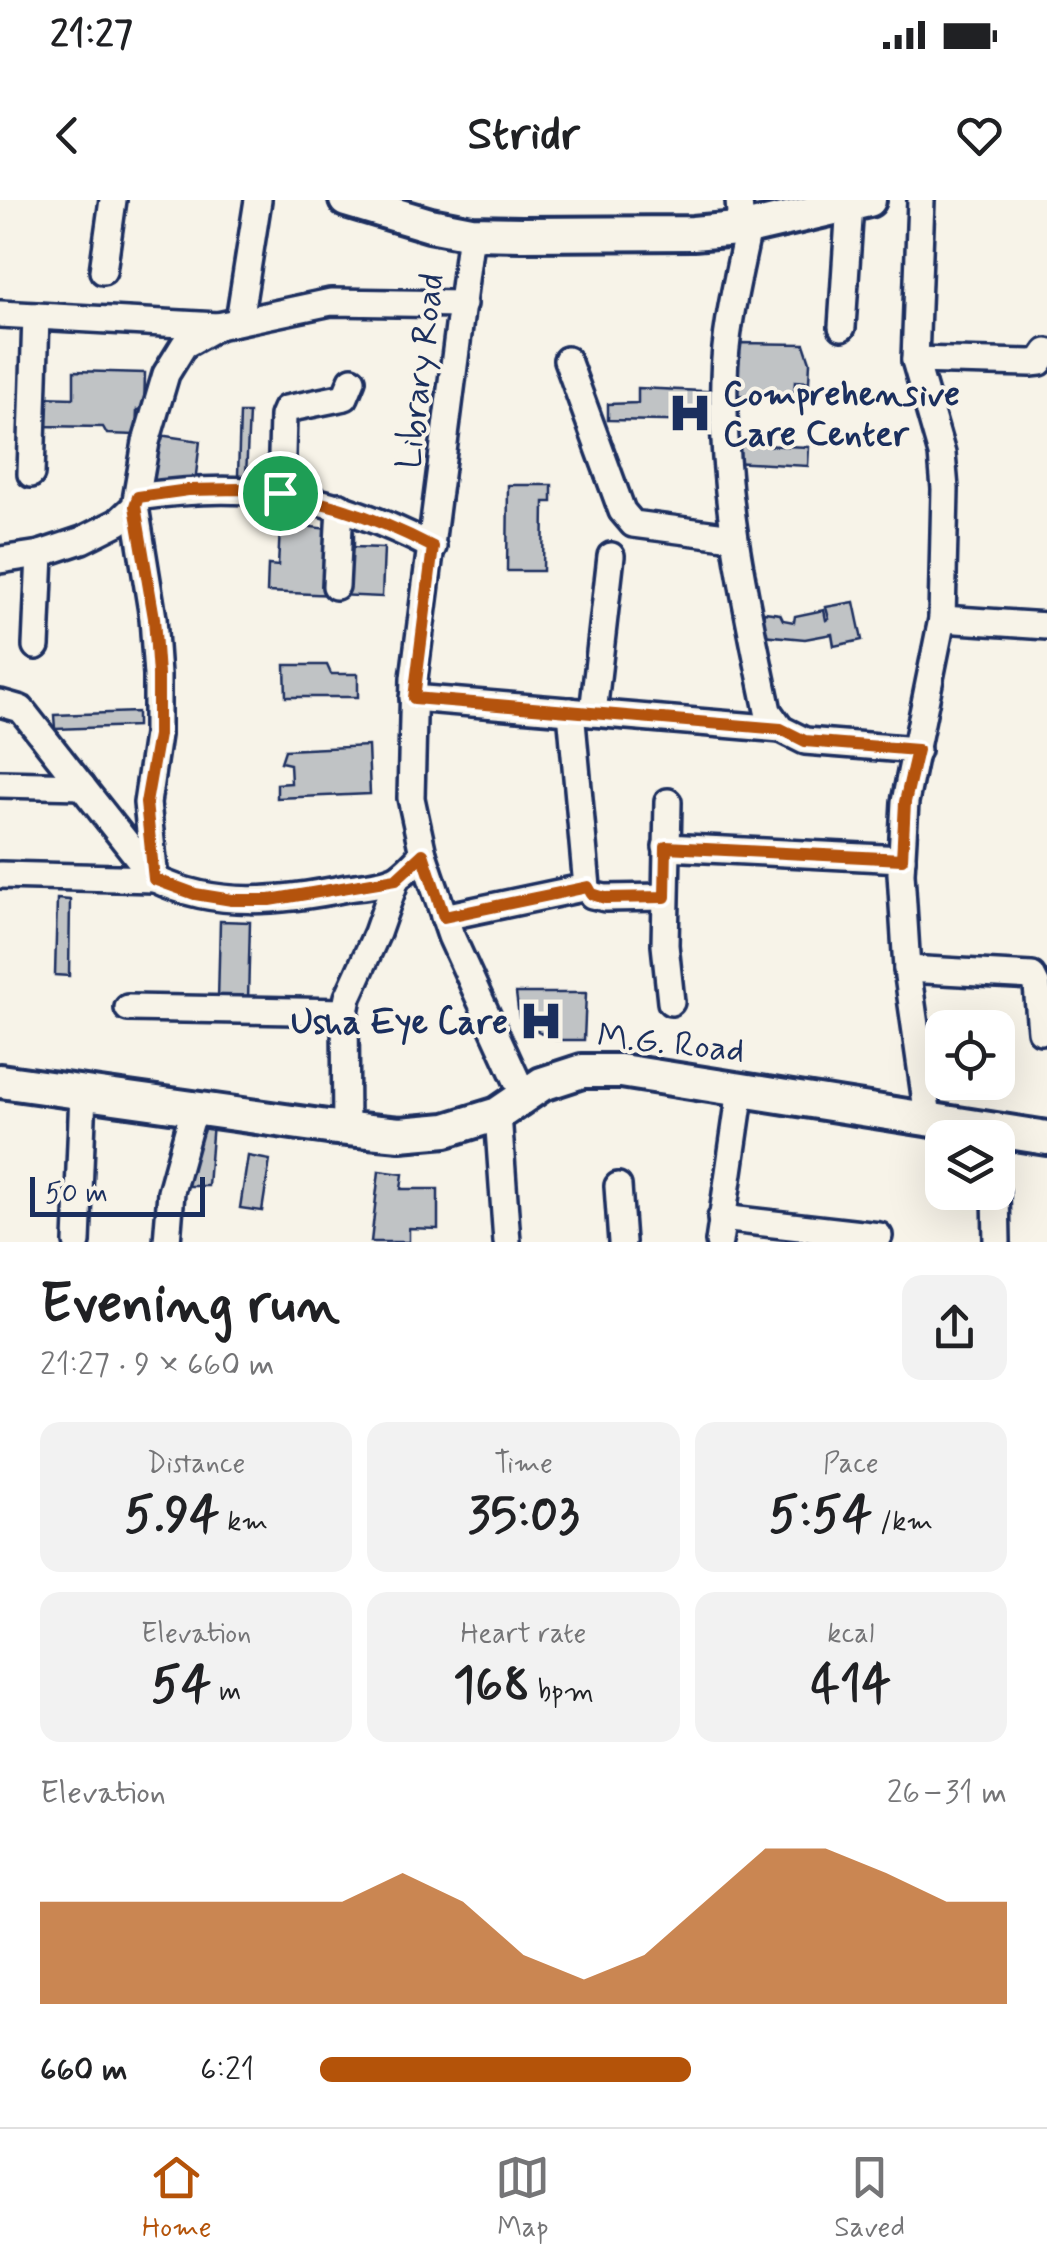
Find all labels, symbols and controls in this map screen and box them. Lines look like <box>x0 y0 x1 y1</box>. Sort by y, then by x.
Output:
text: 21:27 <box>50 11 133 60</box>
text: Stridr <box>467 106 580 165</box>
icon: back <box>40 108 95 163</box>
icon: heart <box>952 108 1007 163</box>
street label: Library Road <box>386 271 456 472</box>
place label: Comprehensive Care Center <box>723 372 960 458</box>
hospital icon: Comprehensive Care Center <box>666 389 714 437</box>
pin <box>238 451 323 536</box>
icon: arrive <box>253 466 308 521</box>
hospital icon: Usha Eye Care <box>517 997 565 1045</box>
place label: Usha Eye Care <box>291 1000 508 1046</box>
map controls <box>925 1010 1015 1210</box>
button: locate <box>925 1010 1015 1100</box>
street label: M.G. Road <box>595 1013 747 1075</box>
button: layers <box>925 1120 1015 1210</box>
scale bar <box>30 1172 205 1216</box>
text: 50 m <box>45 1176 108 1213</box>
text: Evening run <box>40 1270 340 1342</box>
button: share <box>902 1275 1007 1380</box>
text: 21:27 · 9 × 660 m <box>40 1344 274 1386</box>
text: Distance <box>147 1446 245 1483</box>
text: Time <box>494 1446 553 1483</box>
text: Pace <box>823 1446 879 1483</box>
text: 5.94 <box>124 1483 220 1549</box>
text: 35:03 <box>468 1483 579 1549</box>
text: 5:54 <box>769 1483 872 1549</box>
text: km <box>220 1504 268 1541</box>
text: /km <box>872 1504 933 1541</box>
text: Elevation <box>141 1616 251 1653</box>
text: Heart rate <box>461 1616 586 1653</box>
text: kcal <box>827 1616 874 1653</box>
text: 54 <box>151 1653 211 1719</box>
text: 168 <box>453 1653 530 1719</box>
text: 414 <box>811 1653 891 1719</box>
text: m <box>211 1674 241 1711</box>
text: bpm <box>530 1674 594 1711</box>
text: Elevation <box>40 1772 166 1814</box>
text: 26–31 m <box>887 1772 1007 1814</box>
text: 660 m <box>40 2049 127 2091</box>
text: 6:21 <box>200 2049 254 2091</box>
tab: Home <box>142 2150 212 2247</box>
tab: Map <box>495 2150 550 2247</box>
tab: Saved <box>834 2150 905 2247</box>

